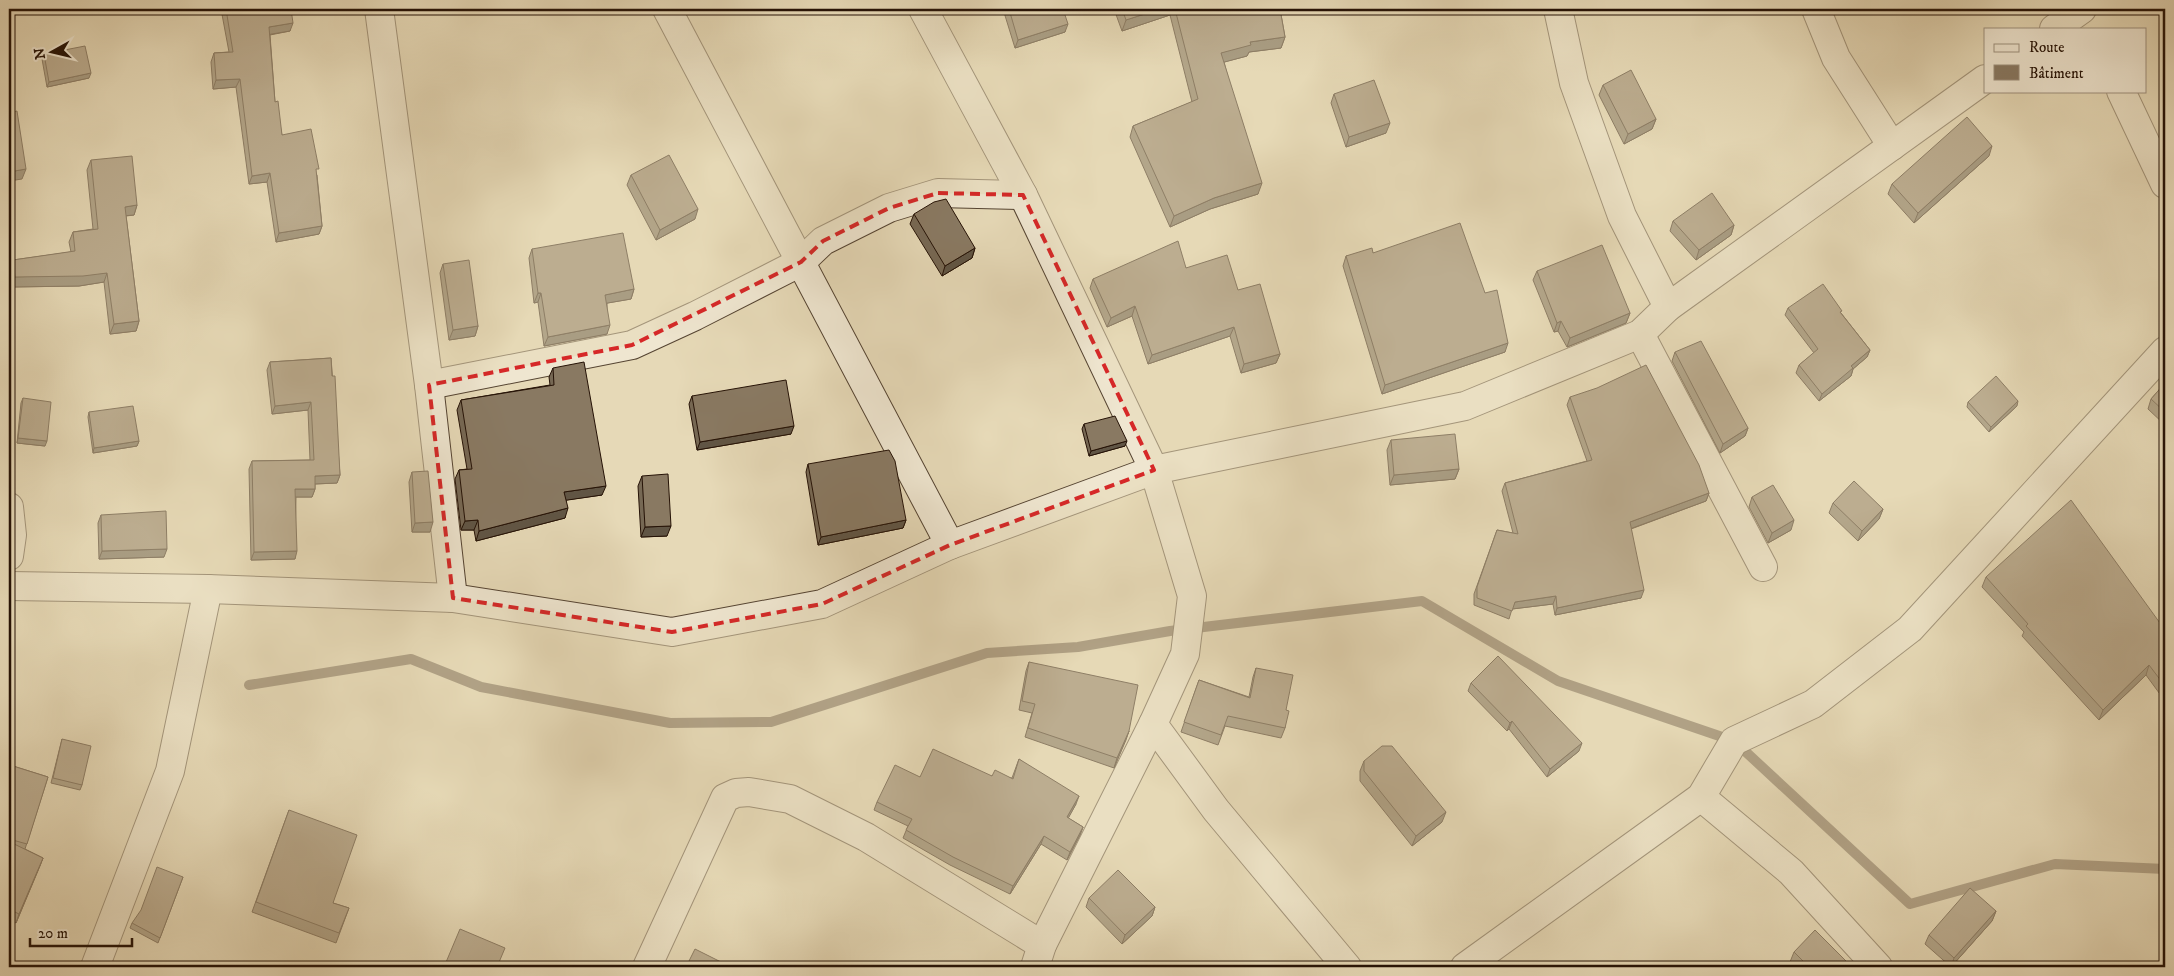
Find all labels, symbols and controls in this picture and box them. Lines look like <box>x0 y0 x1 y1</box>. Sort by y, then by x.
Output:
north arrow <box>28 28 78 78</box>
legend <box>1984 28 2146 92</box>
text: Route <box>2029 38 2064 57</box>
text: N <box>30 46 50 61</box>
text: Bâtiment <box>2029 64 2084 83</box>
scale bar <box>30 916 132 948</box>
text: 20 m <box>38 924 68 943</box>

